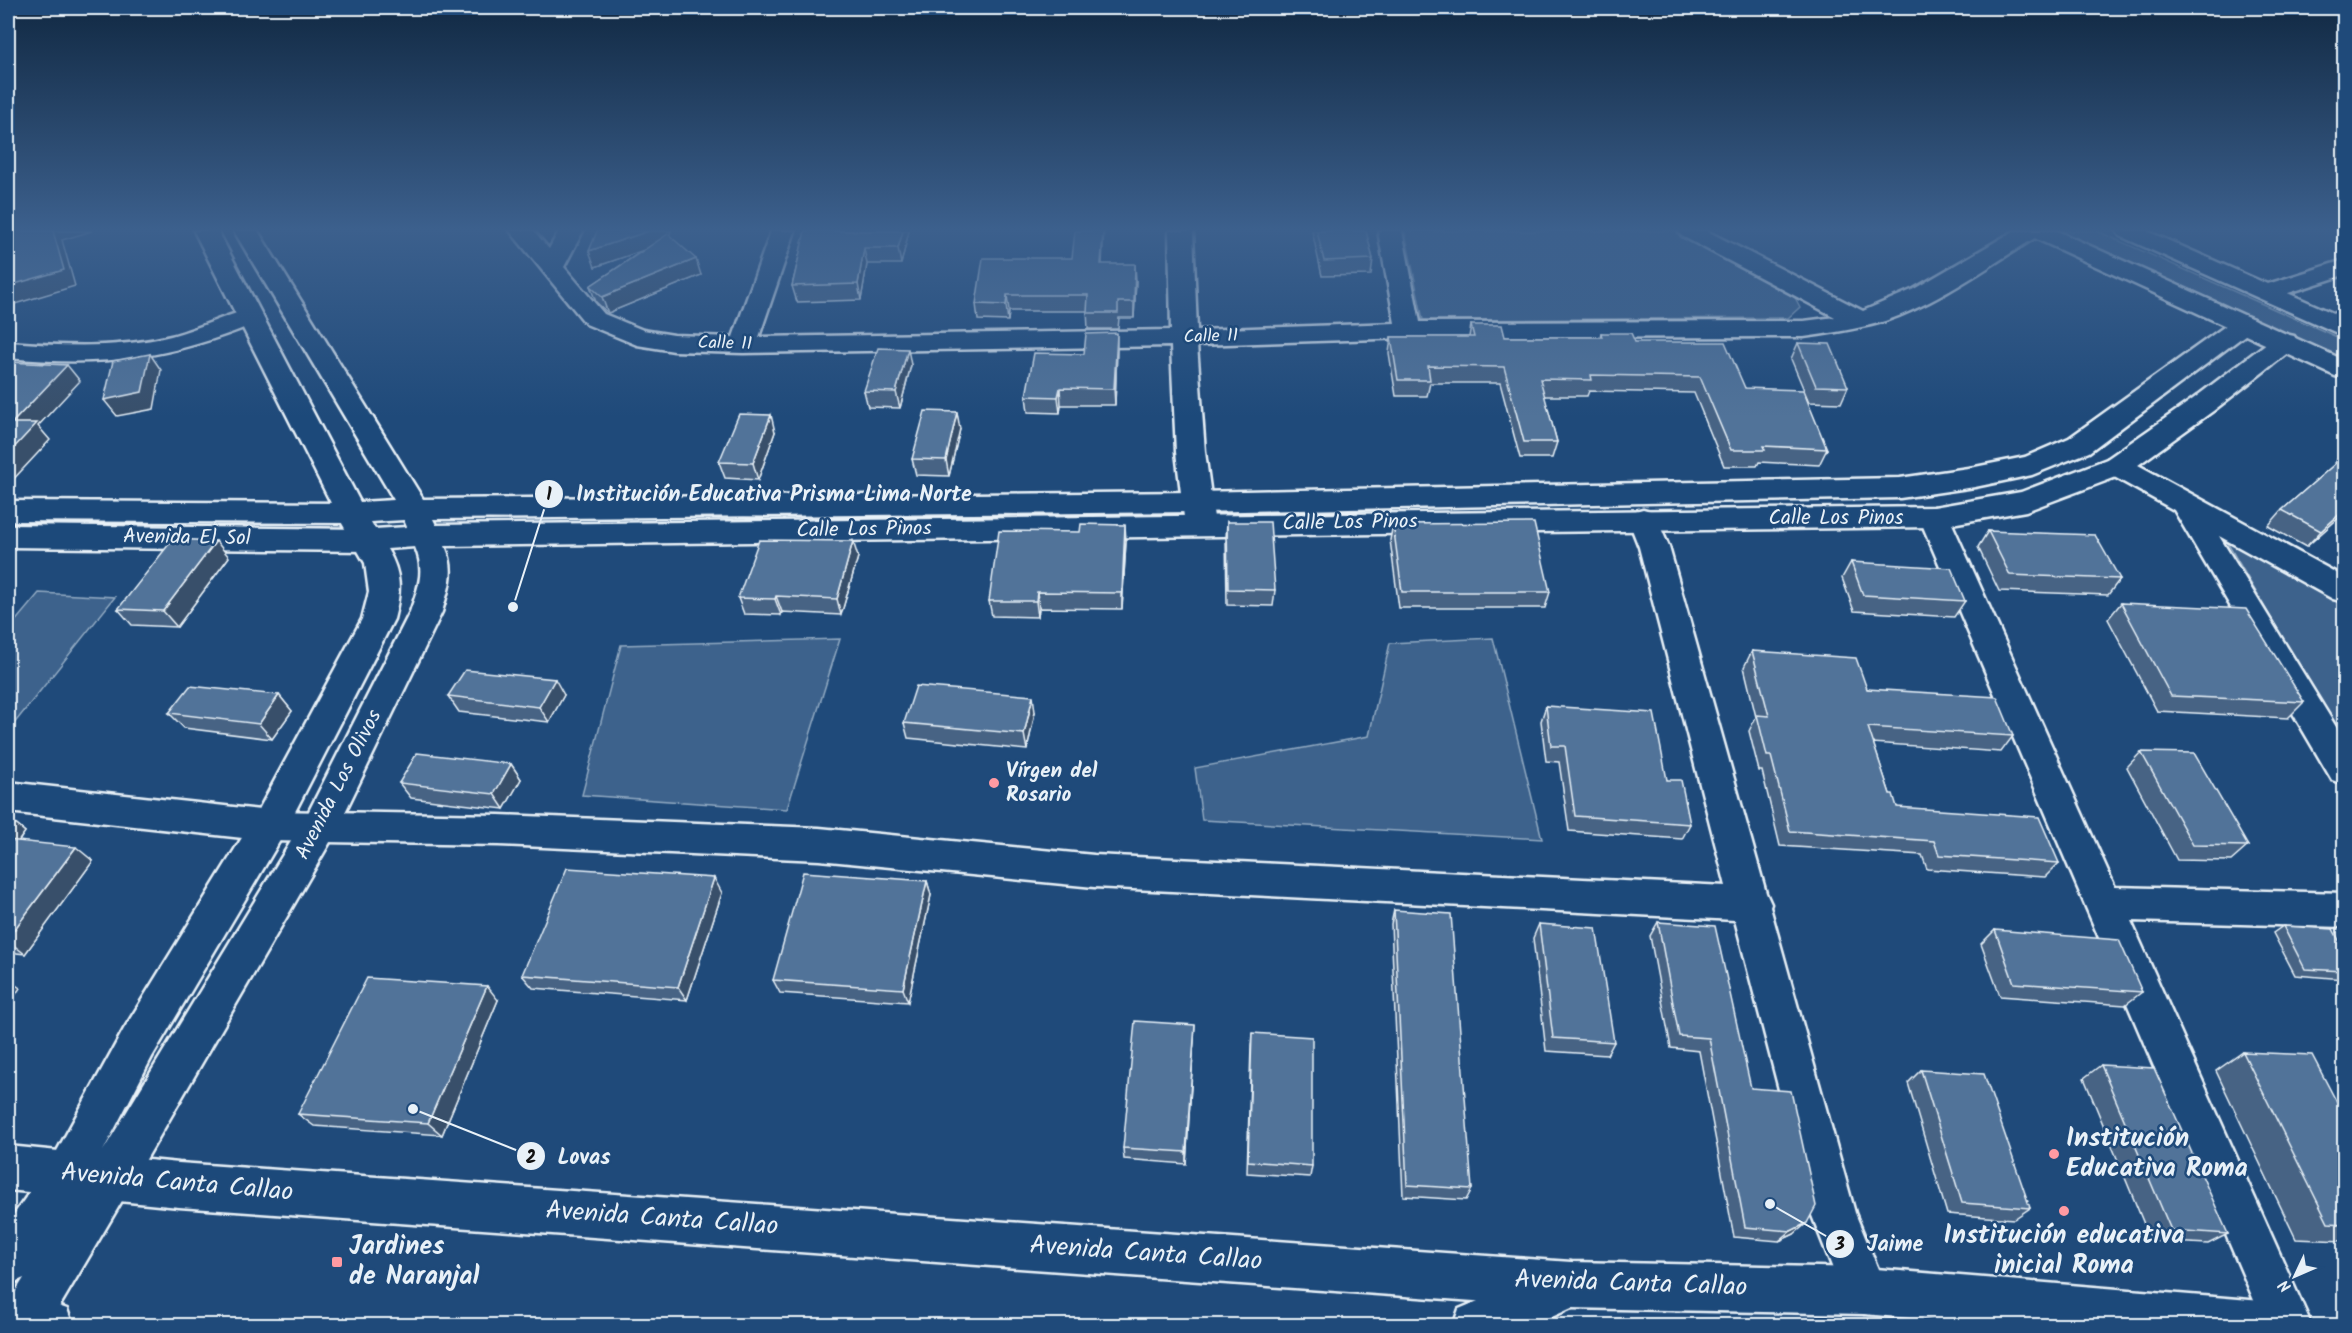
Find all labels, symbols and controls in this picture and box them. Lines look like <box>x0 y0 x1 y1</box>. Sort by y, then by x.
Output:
street label: Calle 11 <box>1183 322 1239 352</box>
street label: Calle 11 <box>697 329 753 359</box>
callout: Institución Educativa Prisma Lima Norte <box>534 474 983 514</box>
text: Institución Educativa Prisma Lima Norte <box>576 478 972 513</box>
text: 1 <box>546 481 552 510</box>
street label: Calle Los Pinos <box>1769 502 1904 535</box>
street label: Calle Los Pinos <box>1282 505 1418 541</box>
street label: Calle Los Pinos <box>796 512 932 548</box>
street label: Avenida El Sol <box>123 520 251 556</box>
street label: Avenida Los Olivos <box>287 704 391 866</box>
place label: Vírgen del Rosario <box>1006 755 1098 812</box>
marker: Vírgen del Rosario <box>987 776 1001 790</box>
place label: Institución Educativa Roma <box>2066 1118 2248 1190</box>
callout: Lovas <box>516 1136 623 1176</box>
text: Lovas <box>558 1141 611 1176</box>
text: 2 <box>526 1144 536 1173</box>
marker: Institución Educativa Roma <box>2047 1147 2061 1161</box>
street label: Avenida Canta Callao <box>59 1152 295 1214</box>
street label: Avenida Canta Callao <box>544 1190 780 1248</box>
marker: Institución educativa inicial Roma <box>2057 1204 2071 1218</box>
place label: Institución educativa inicial Roma <box>1943 1215 2185 1287</box>
callout: Jaime <box>1825 1224 1936 1264</box>
street label: Avenida Canta Callao <box>1028 1225 1264 1283</box>
place label: Jardines de Naranjal <box>349 1226 479 1298</box>
text: Jaime <box>1867 1228 1923 1263</box>
text: 3 <box>1834 1231 1845 1260</box>
north arrow <box>2265 1246 2325 1306</box>
marker: Jardines de Naranjal <box>330 1255 344 1269</box>
street label: Avenida Canta Callao <box>1514 1259 1748 1309</box>
text: N <box>2273 1273 2298 1298</box>

